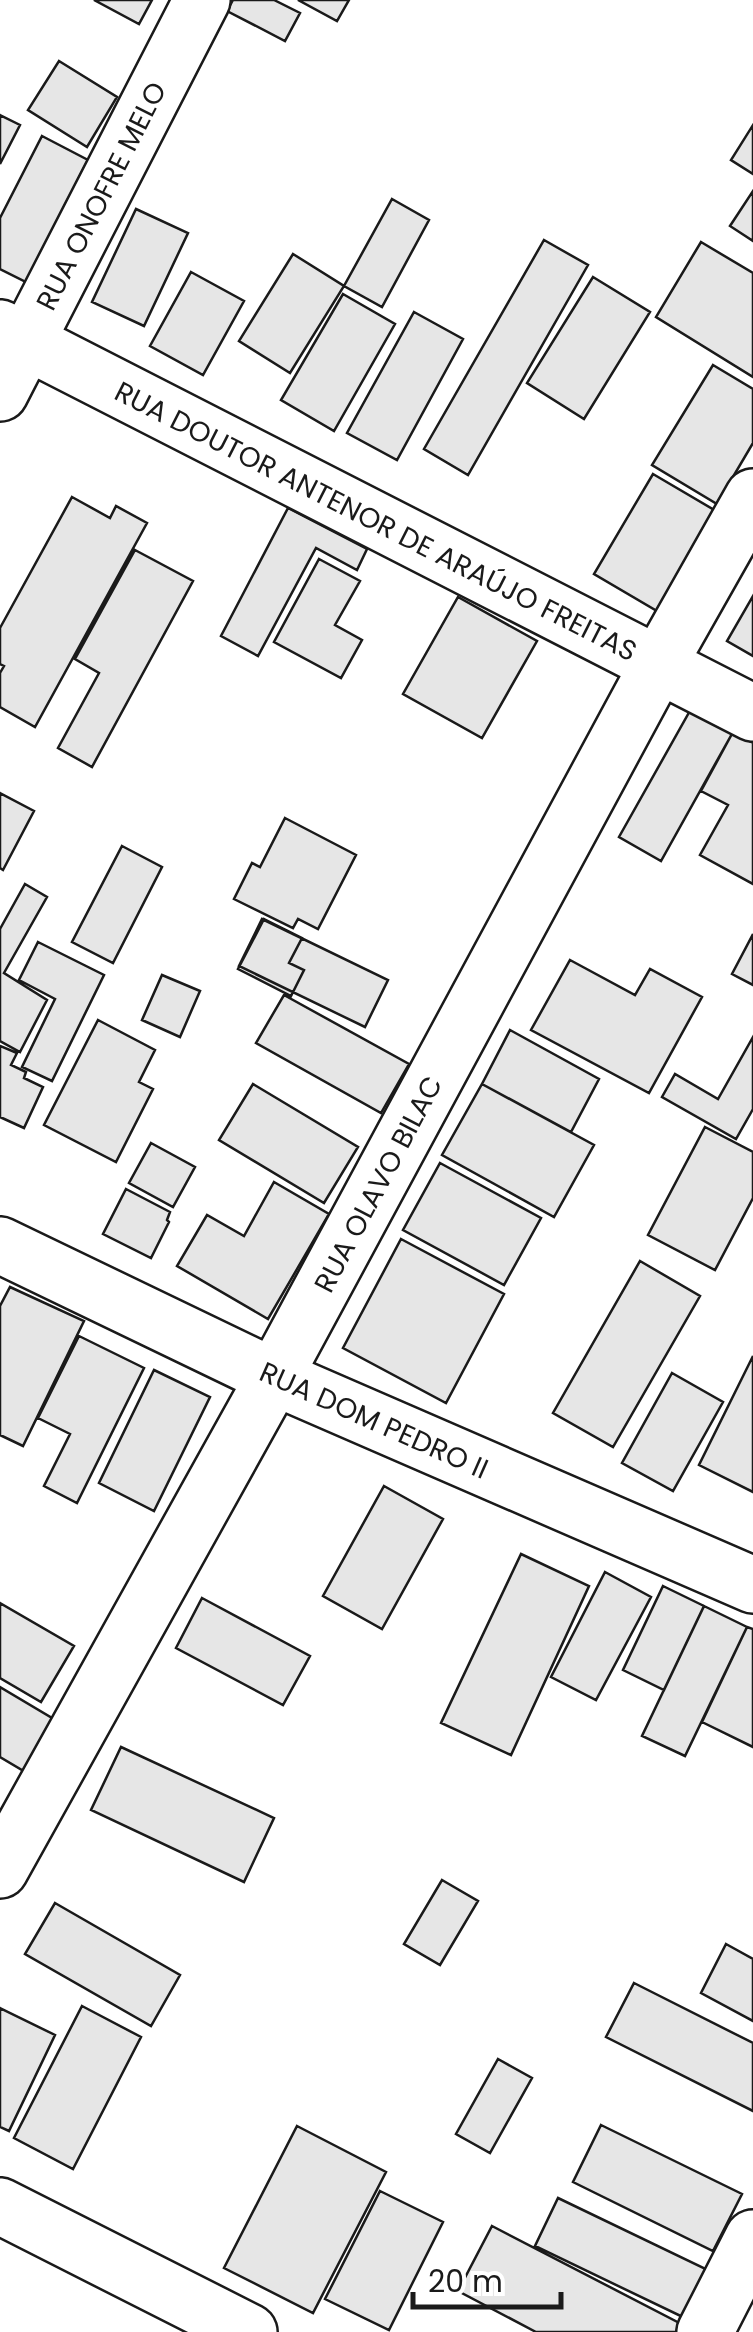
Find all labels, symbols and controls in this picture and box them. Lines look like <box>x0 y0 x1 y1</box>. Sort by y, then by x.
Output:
street label: RUA ONOFRE MELO <box>27 75 176 317</box>
street label: RUA DOUTOR ANTENOR DE ARAÚJO FREITAS <box>108 372 644 671</box>
street label: RUA OLAVO BILAC <box>305 1069 452 1299</box>
street label: RUA DOM PEDRO II <box>253 1353 494 1488</box>
scale bar <box>413 2247 560 2309</box>
text: 20 m <box>428 2260 503 2303</box>

